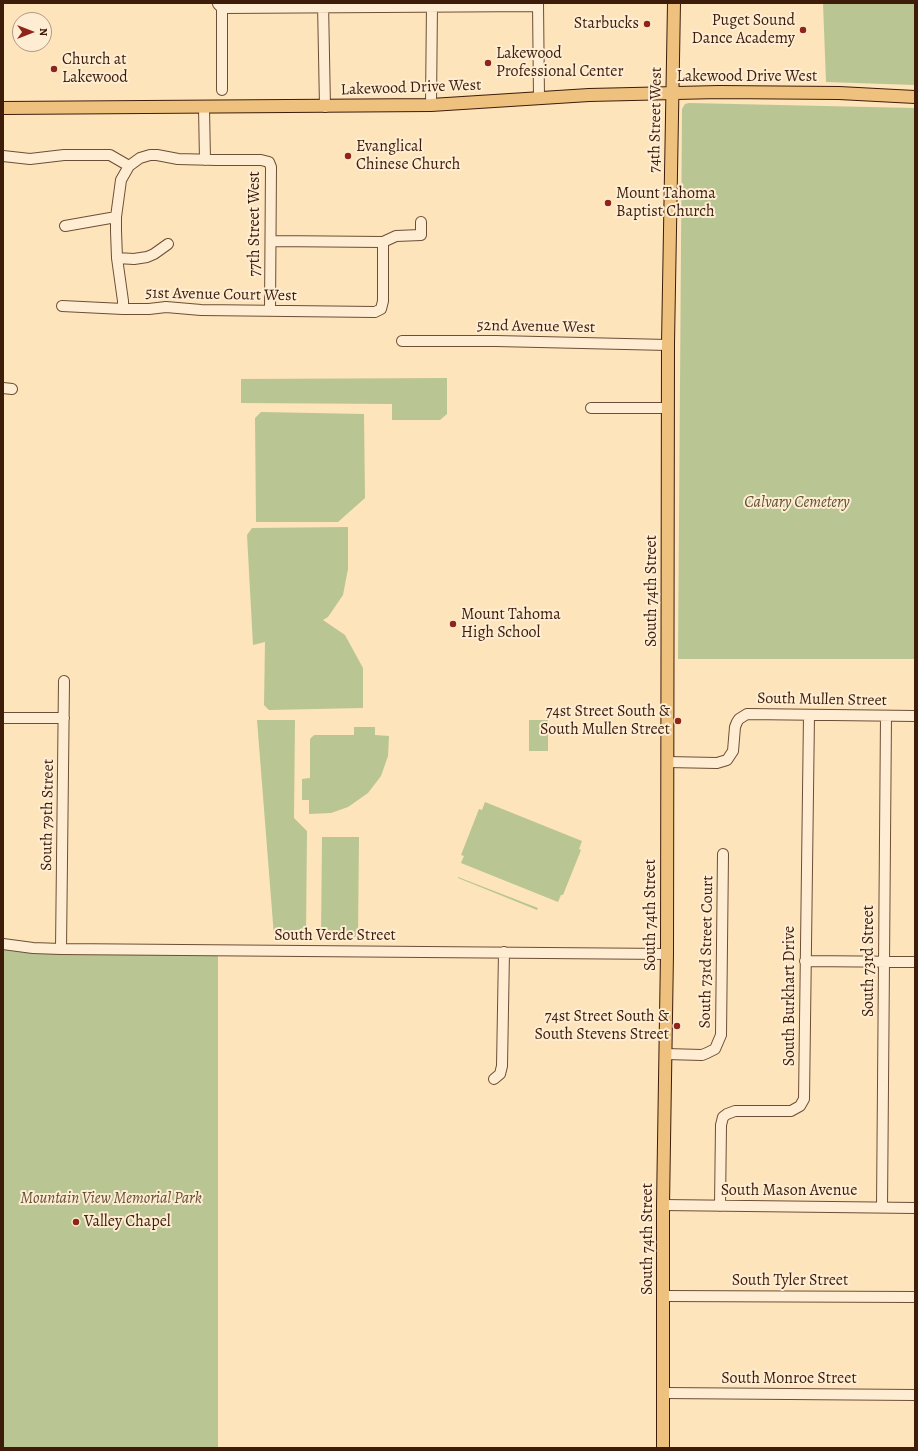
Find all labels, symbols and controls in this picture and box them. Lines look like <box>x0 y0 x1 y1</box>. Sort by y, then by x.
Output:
place label: Puget Sound Dance Academy <box>692 11 795 49</box>
north arrow <box>12 12 52 52</box>
place label: Starbucks <box>574 14 639 34</box>
marker: Starbucks <box>642 19 652 29</box>
marker: Puget Sound Dance Academy <box>798 25 808 35</box>
text: N <box>36 28 51 36</box>
place label: Lakewood Professional Center <box>496 44 624 82</box>
place label: Church at Lakewood <box>62 50 128 88</box>
marker: Lakewood Professional Center <box>483 58 493 68</box>
marker: Church at Lakewood <box>49 64 59 74</box>
street label: 74th Street West <box>645 67 667 173</box>
street label: Lakewood Drive West <box>677 67 817 87</box>
street label: Lakewood Drive West <box>340 76 482 100</box>
place label: Evanglical Chinese Church <box>356 137 460 175</box>
marker: Evanglical Chinese Church <box>343 151 353 161</box>
street label: 77th Street West <box>245 171 265 277</box>
place label: Mount Tahoma Baptist Church <box>616 184 716 222</box>
marker: Mount Tahoma Baptist Church <box>603 198 613 208</box>
street label: 51st Avenue Court West <box>145 284 297 306</box>
street label: 52nd Avenue West <box>477 316 595 338</box>
park label: Calvary Cemetery <box>744 493 850 513</box>
street label: South 74th Street <box>642 535 662 647</box>
place label: Mount Tahoma High School <box>461 605 561 643</box>
marker: Mount Tahoma High School <box>448 619 458 629</box>
street label: South Mullen Street <box>757 689 887 711</box>
place label: 74st Street South & South Mullen Street <box>540 702 670 740</box>
marker: 74st Street South & South Mullen Street <box>673 716 683 726</box>
street label: South 79th Street <box>37 759 59 871</box>
street label: South 74th Street <box>641 859 661 971</box>
street label: South 73rd Street Court <box>696 875 718 1029</box>
street label: South 73rd Street <box>859 905 879 1017</box>
street label: South Verde Street <box>274 926 396 946</box>
street label: South Burkhart Drive <box>780 926 800 1066</box>
place label: 74st Street South & South Stevens Street <box>535 1007 669 1045</box>
marker: 74st Street South & South Stevens Street <box>672 1021 682 1031</box>
street label: South Mason Avenue <box>721 1181 857 1201</box>
street label: South 74th Street <box>638 1183 658 1295</box>
park label: Mountain View Memorial Park <box>20 1189 202 1209</box>
place label: Valley Chapel <box>84 1212 171 1232</box>
marker: Valley Chapel <box>71 1217 81 1227</box>
street label: South Tyler Street <box>732 1271 848 1291</box>
street label: South Monroe Street <box>721 1369 857 1389</box>

